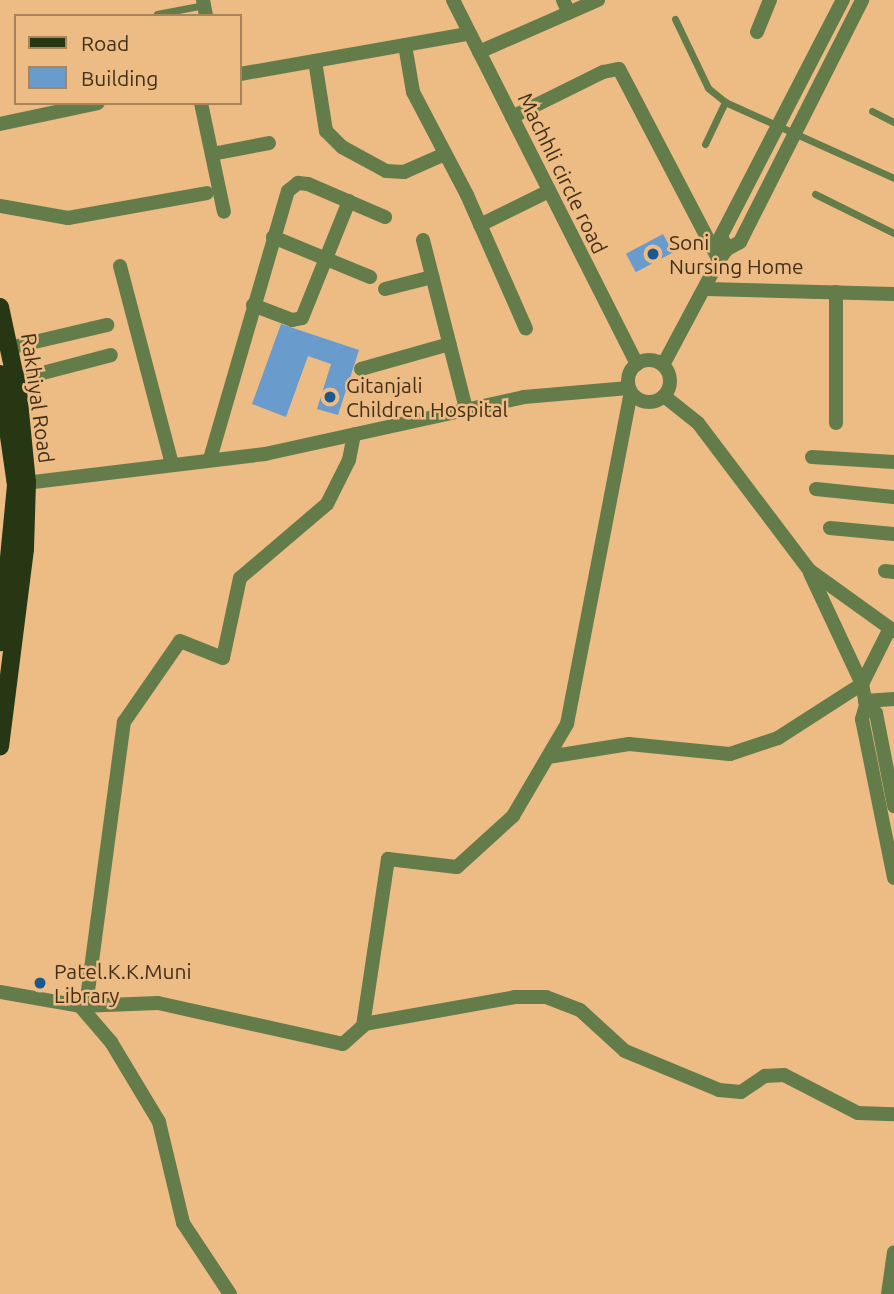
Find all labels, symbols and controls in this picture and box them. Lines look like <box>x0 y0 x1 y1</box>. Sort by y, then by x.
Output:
legend <box>14 14 242 105</box>
text: Road <box>81 31 129 55</box>
text: Building <box>81 66 158 90</box>
street label: Machhli circle road <box>513 88 613 258</box>
place label: Soni Nursing Home <box>669 229 804 279</box>
marker: Soni Nursing Home <box>643 244 663 264</box>
street label: Rakhiyal Road <box>16 331 60 465</box>
place label: Gitanjali Children Hospital <box>346 372 508 422</box>
marker: Gitanjali Children Hospital <box>320 387 340 407</box>
place label: Patel.K.K.Muni Library <box>54 958 192 1008</box>
marker: Patel.K.K.Muni Library <box>32 975 48 991</box>

